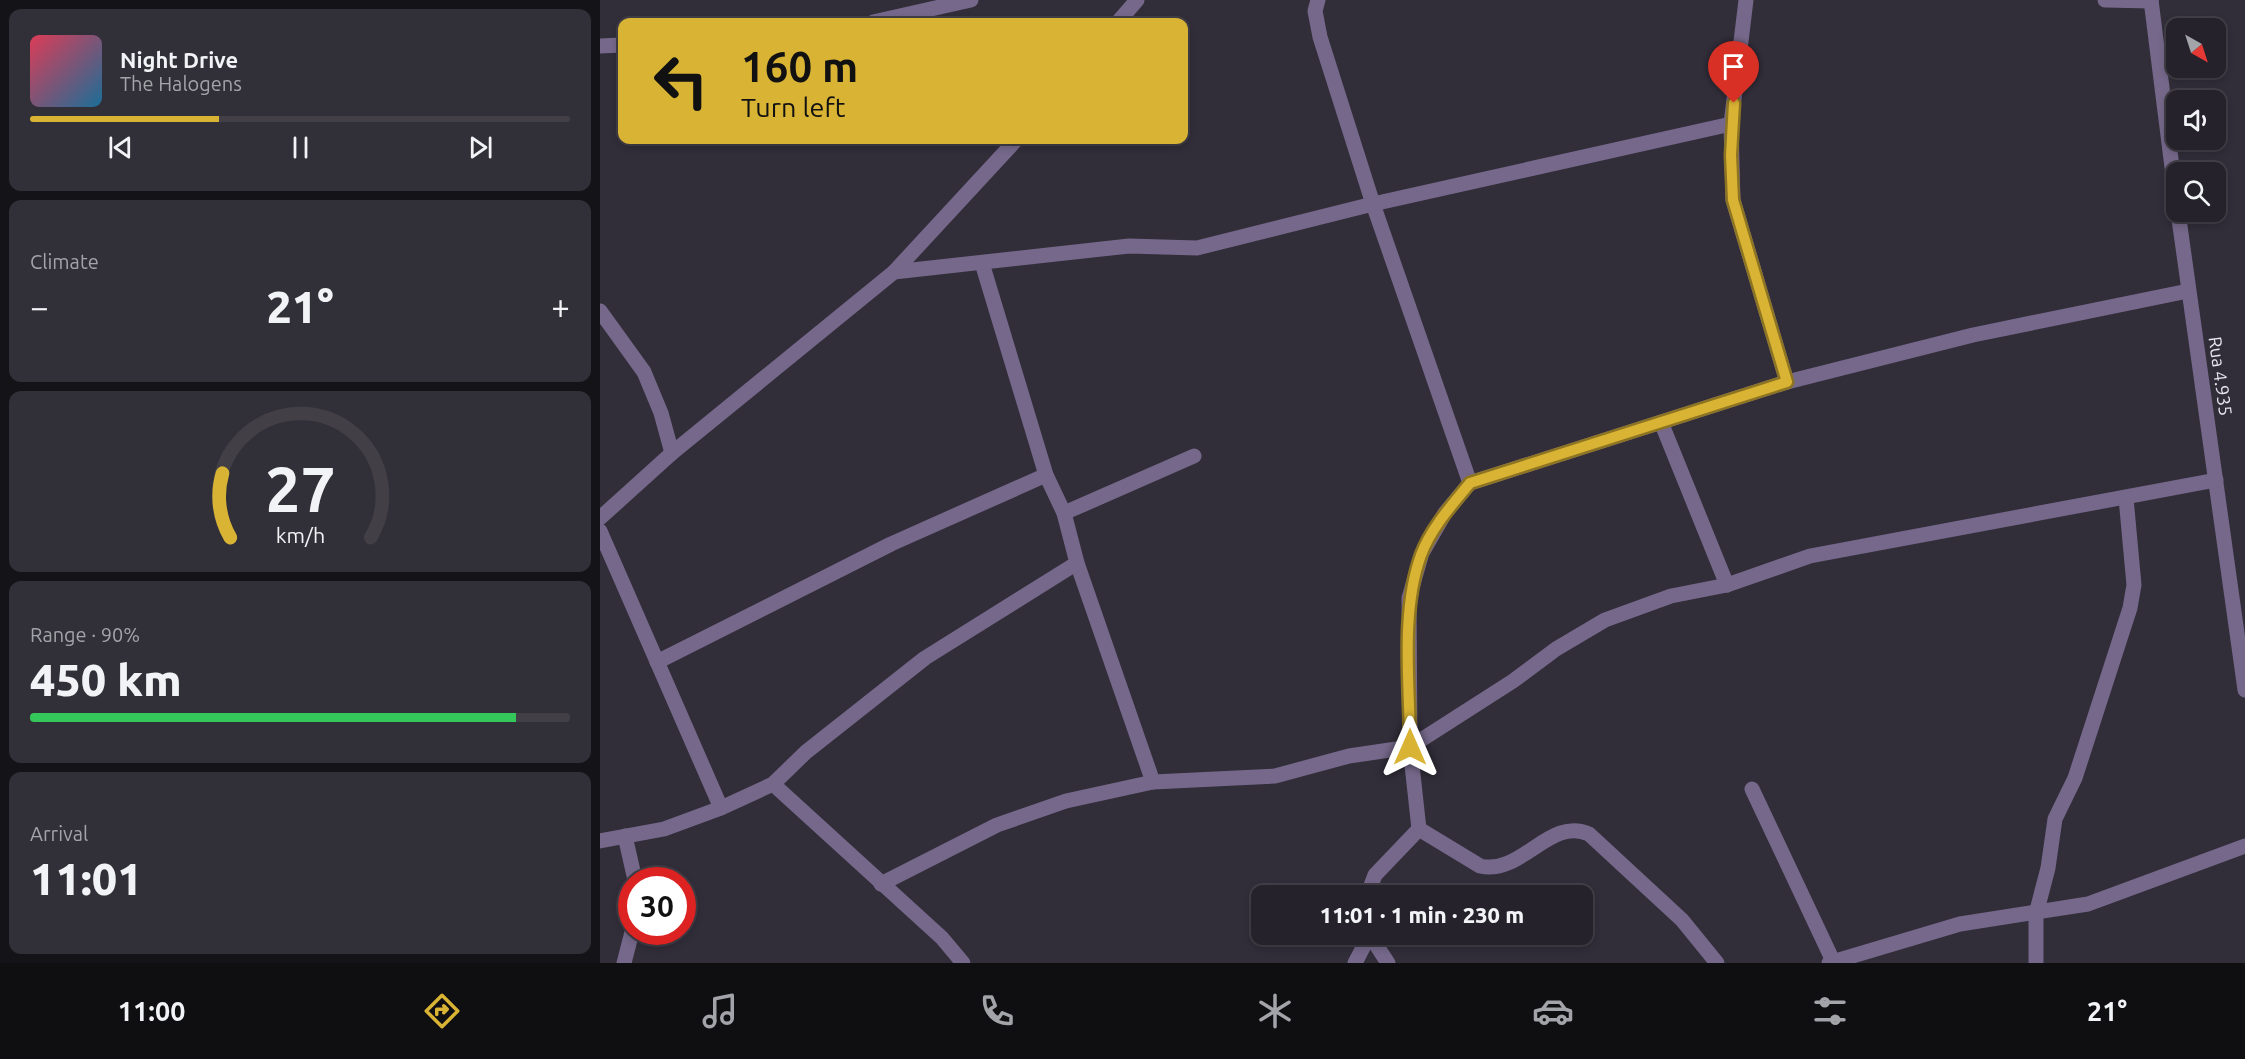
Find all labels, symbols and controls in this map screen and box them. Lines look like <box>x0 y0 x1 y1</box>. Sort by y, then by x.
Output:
north arrow <box>2166 18 2226 78</box>
map controls <box>2166 18 2226 222</box>
pin <box>1708 41 1759 103</box>
icon: left <box>642 42 720 120</box>
text: 160 m <box>741 43 858 90</box>
text: Night Drive <box>120 47 238 72</box>
icon: arrive <box>1717 50 1750 83</box>
text: The Halogens <box>120 72 242 95</box>
button: sound <box>2166 90 2226 150</box>
text: Turn left <box>741 92 845 122</box>
icon: previous <box>104 131 137 164</box>
icon: pause <box>284 131 317 164</box>
icon: next <box>464 131 497 164</box>
button: search <box>2166 162 2226 222</box>
text: Climate <box>30 250 99 273</box>
text: 21° <box>266 281 334 332</box>
text: − <box>30 288 49 325</box>
text: + <box>551 288 570 325</box>
street label: Rua 4.935 <box>2206 335 2236 417</box>
text: 27 <box>265 455 335 525</box>
text: km/h <box>275 524 325 548</box>
text: Range · 90% <box>30 623 140 646</box>
text: 450 km <box>30 654 182 705</box>
position arrow <box>1378 715 1442 779</box>
text: Arrival <box>30 822 88 845</box>
text: 11:01 <box>30 853 143 904</box>
speed limit sign: 30 <box>618 867 696 945</box>
text: 11:01 · 1 min · 230 m <box>1320 902 1524 927</box>
icon: directions <box>421 990 463 1032</box>
icon: music <box>699 990 741 1032</box>
icon: phone <box>976 990 1018 1032</box>
icon: climate <box>1254 990 1296 1032</box>
icon: car <box>1532 990 1574 1032</box>
icon: filters <box>1809 990 1851 1032</box>
text: 11:00 <box>118 996 185 1026</box>
text: 21° <box>2087 996 2127 1026</box>

